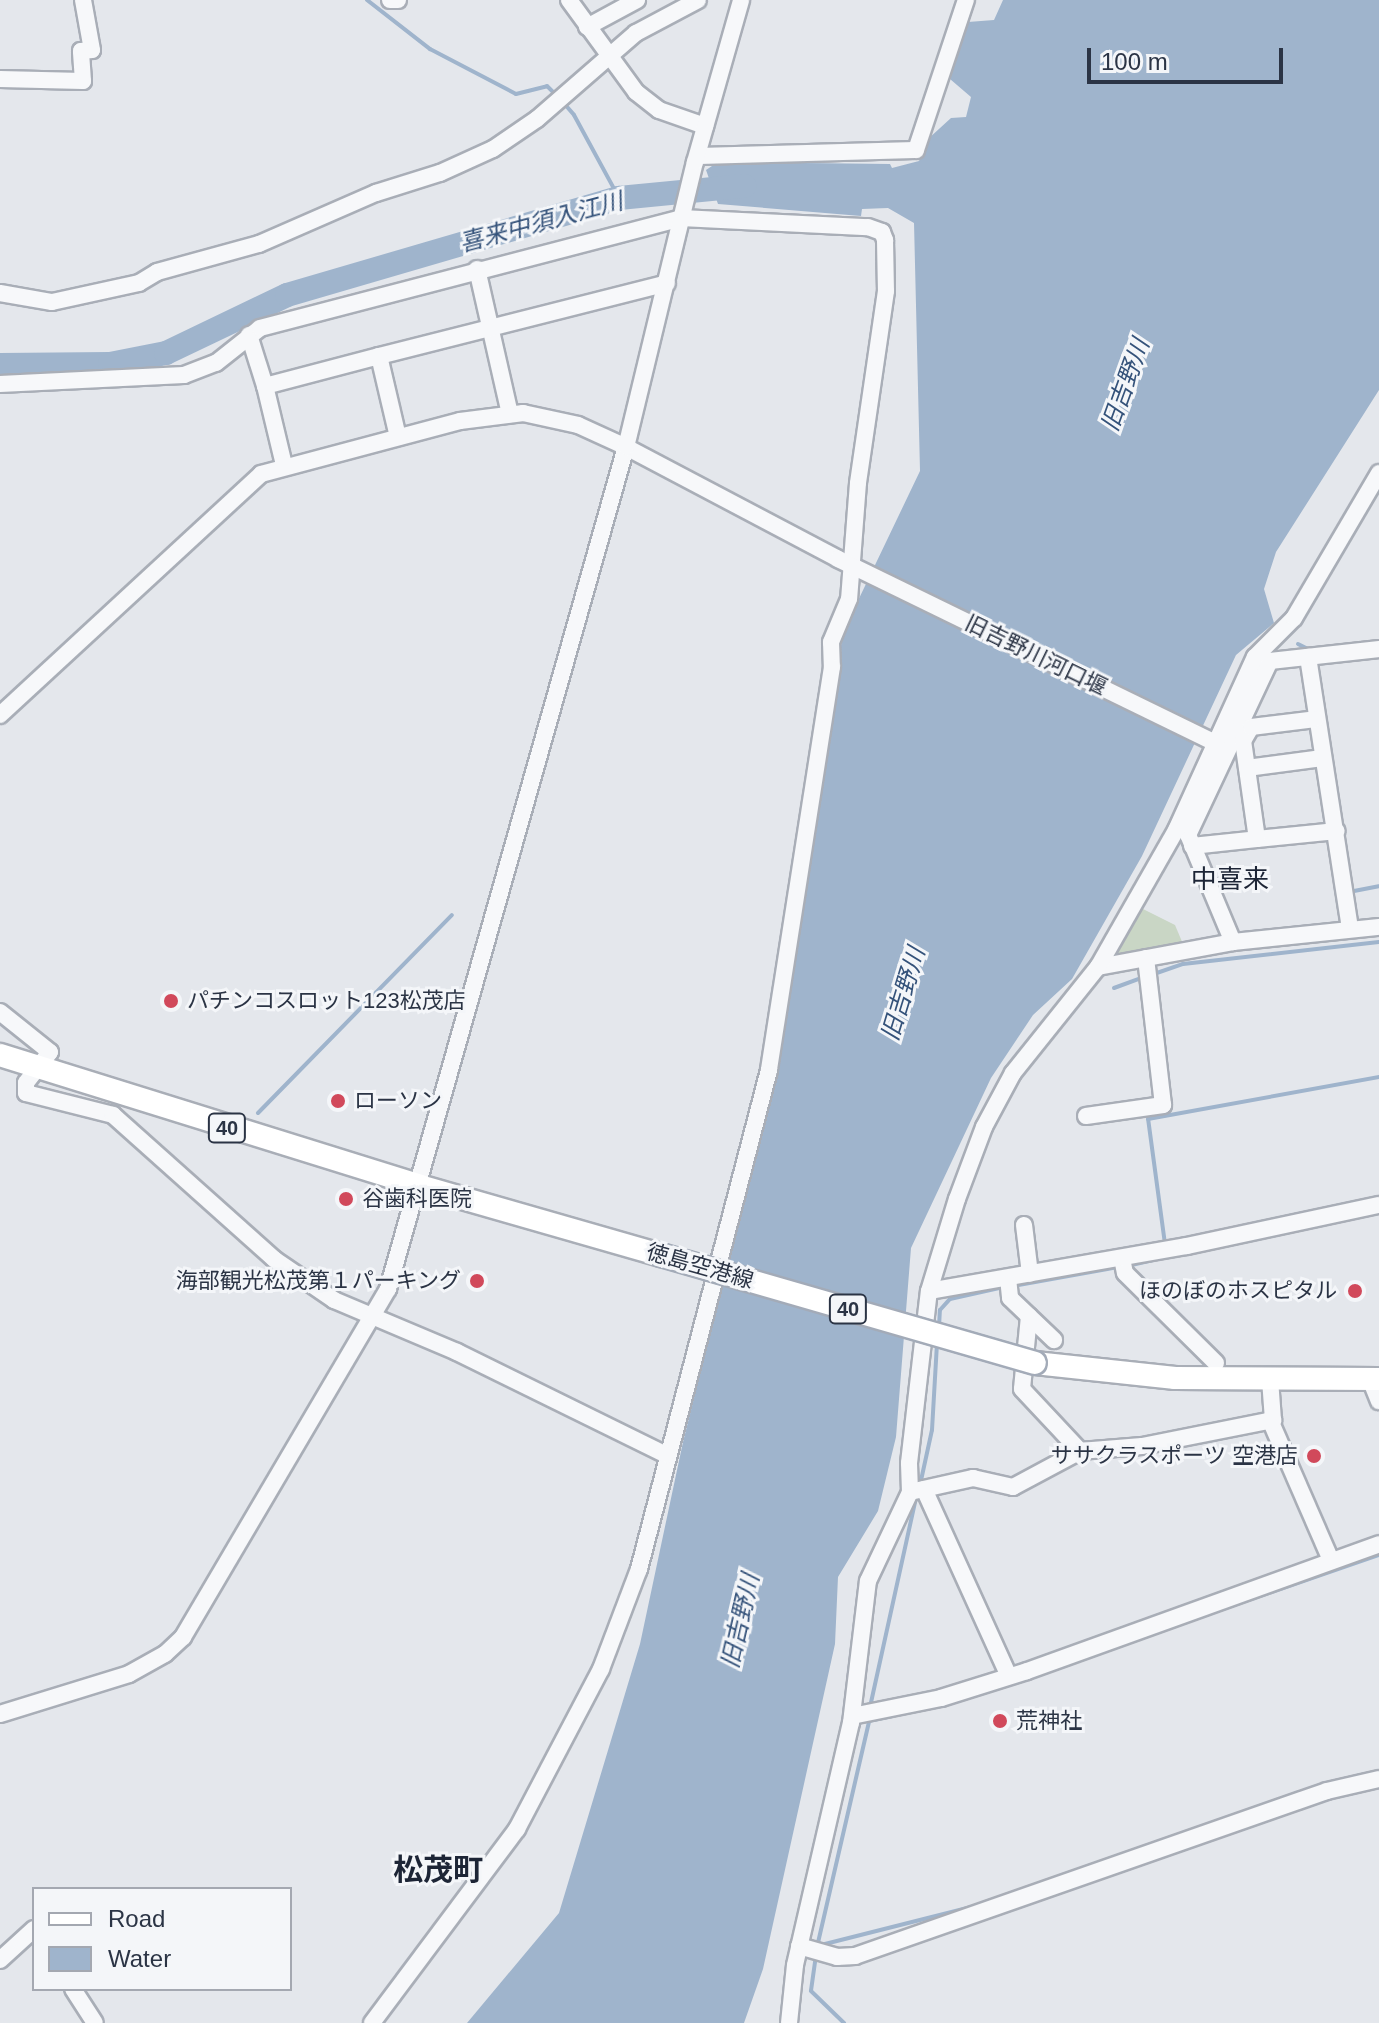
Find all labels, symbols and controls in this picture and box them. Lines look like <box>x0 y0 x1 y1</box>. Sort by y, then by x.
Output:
scale bar <box>1091 32 1287 82</box>
text: 100 m <box>1101 48 1168 75</box>
water label: 喜来中須入江川 <box>456 186 626 258</box>
water label: 旧吉野川 <box>1095 335 1155 435</box>
street label: 旧吉野川河口堰 <box>961 609 1111 701</box>
district label: 中喜来 <box>1191 864 1269 896</box>
water label: 旧吉野川 <box>875 944 931 1044</box>
place label: パチンコスロット123松茂店 <box>187 988 466 1014</box>
marker: パチンコスロット123松茂店 <box>162 992 180 1010</box>
place label: ローソン <box>354 1088 442 1114</box>
marker: ローソン <box>329 1092 347 1110</box>
road number: 40 <box>207 1112 247 1144</box>
place label: 谷歯科医院 <box>362 1186 472 1212</box>
marker: 谷歯科医院 <box>337 1190 355 1208</box>
street label: 徳島空港線 <box>643 1238 757 1294</box>
place label: 海部観光松茂第１パーキング <box>175 1268 461 1294</box>
marker: 海部観光松茂第１パーキング <box>468 1272 486 1290</box>
place label: ほのぼのホスピタル <box>1139 1278 1337 1304</box>
marker: ほのぼのホスピタル <box>1344 1280 1366 1302</box>
road number: 40 <box>828 1293 868 1325</box>
place label: ササクラスポーツ 空港店 <box>1050 1443 1298 1469</box>
marker: ササクラスポーツ 空港店 <box>1305 1447 1323 1465</box>
water label: 旧吉野川 <box>715 1571 765 1671</box>
place label: 荒神社 <box>1016 1708 1082 1734</box>
marker: 荒神社 <box>991 1712 1009 1730</box>
district label: 松茂町 <box>393 1852 483 1888</box>
legend <box>32 1887 292 1991</box>
text: Road <box>108 1905 165 1932</box>
text: Water <box>108 1945 171 1972</box>

